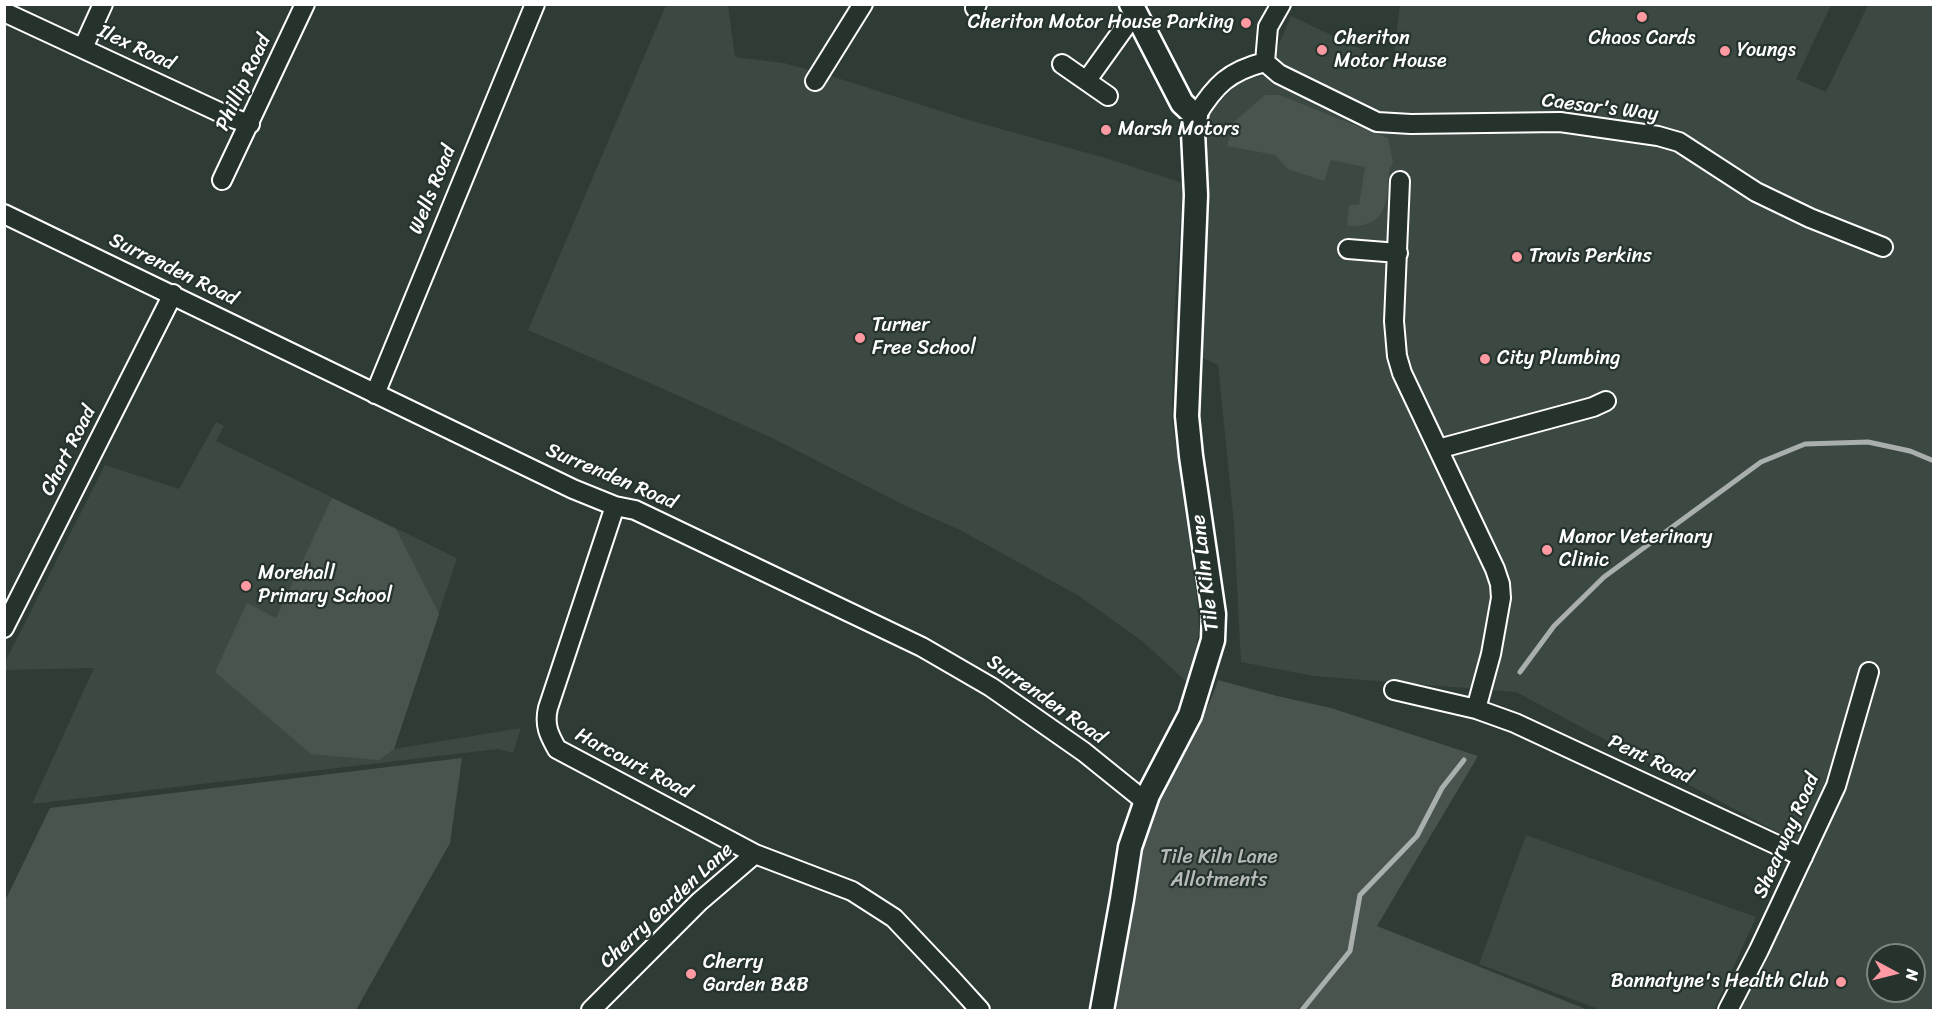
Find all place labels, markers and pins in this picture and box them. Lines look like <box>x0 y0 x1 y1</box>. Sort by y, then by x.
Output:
marker: Chaos Cards <box>1635 10 1649 24</box>
place label: Cheriton Motor House Parking <box>968 11 1234 35</box>
marker: Cheriton Motor House Parking <box>1239 16 1253 30</box>
place label: Cheriton Motor House <box>1334 27 1447 74</box>
place label: Chaos Cards <box>1588 27 1696 51</box>
place label: Youngs <box>1737 39 1796 63</box>
marker: Cheriton Motor House <box>1315 43 1329 57</box>
marker: Youngs <box>1718 44 1732 58</box>
place label: Marsh Motors <box>1118 118 1239 142</box>
marker: Marsh Motors <box>1099 123 1113 137</box>
place label: Travis Perkins <box>1529 245 1652 269</box>
marker: Travis Perkins <box>1510 250 1524 264</box>
place label: Turner Free School <box>872 314 976 361</box>
marker: Turner Free School <box>853 331 867 345</box>
place label: City Plumbing <box>1497 347 1620 371</box>
marker: City Plumbing <box>1478 352 1492 366</box>
place label: Manor Veterinary Clinic <box>1559 526 1712 573</box>
marker: Manor Veterinary Clinic <box>1540 543 1554 557</box>
place label: Morehall Primary School <box>258 562 392 609</box>
marker: Morehall Primary School <box>239 579 253 593</box>
place label: Cherry Garden B&B <box>703 951 809 998</box>
marker: Cherry Garden B&B <box>684 967 698 981</box>
place label: Bannatyne's Health Club <box>1611 970 1829 994</box>
marker: Bannatyne's Health Club <box>1834 975 1848 989</box>

